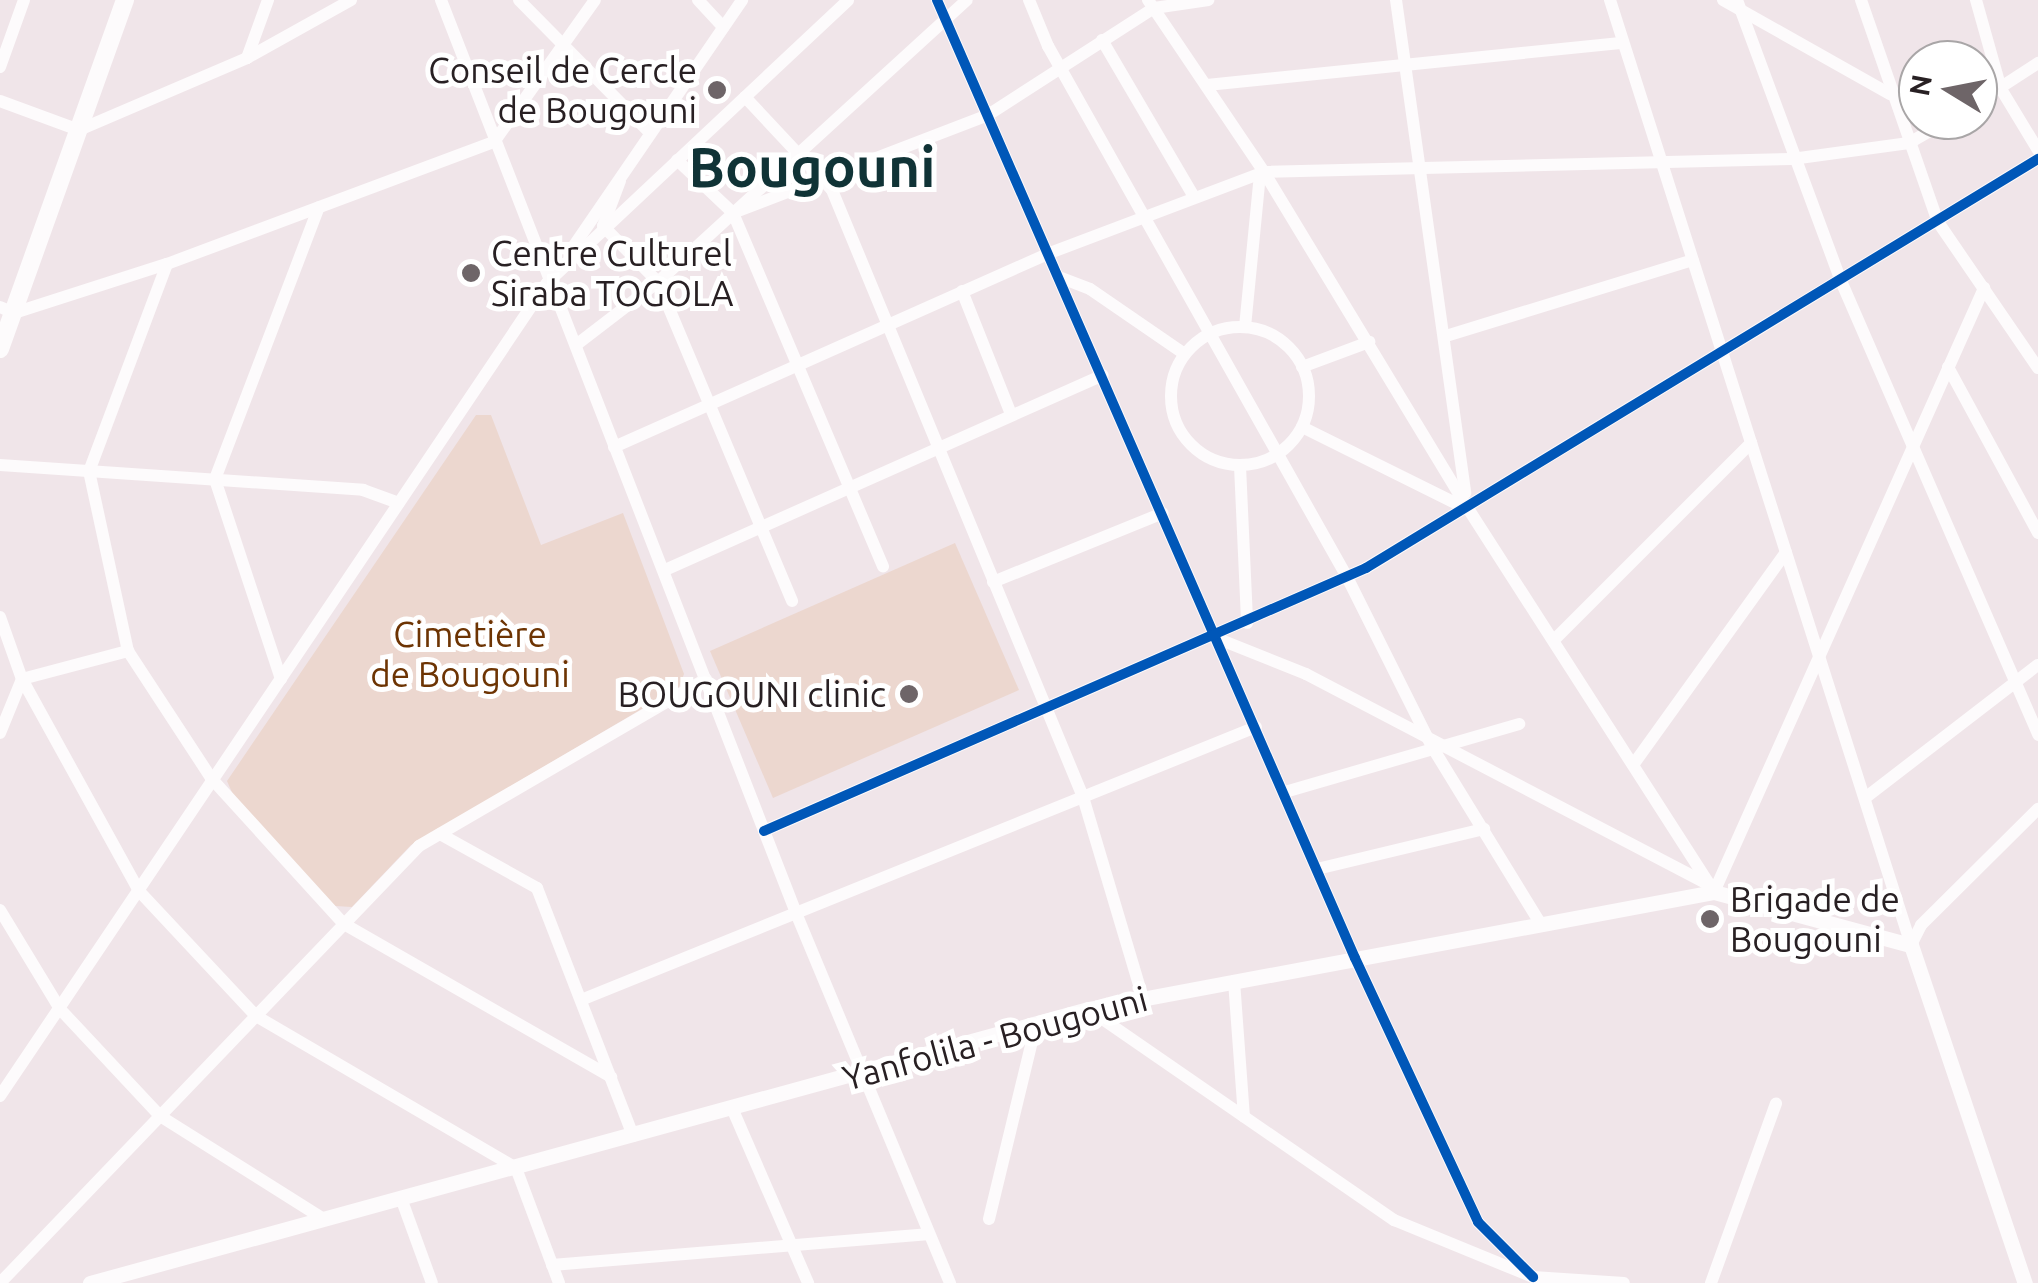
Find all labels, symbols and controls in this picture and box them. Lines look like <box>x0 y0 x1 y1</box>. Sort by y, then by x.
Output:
north arrow <box>1898 40 1998 140</box>
place label: Conseil de Cercle de Bougouni <box>428 49 697 131</box>
text: N <box>1903 72 1937 98</box>
marker: Conseil de Cercle de Bougouni <box>706 79 728 101</box>
district label: Bougouni <box>689 134 935 200</box>
place label: Centre Culturel Siraba TOGOLA <box>491 232 733 314</box>
marker: Centre Culturel Siraba TOGOLA <box>460 262 482 284</box>
park label: Cimetière de Bougouni <box>370 613 570 695</box>
place label: BOUGOUNI clinic <box>618 673 886 715</box>
marker: BOUGOUNI clinic <box>896 681 922 707</box>
place label: Brigade de Bougouni <box>1730 878 1900 960</box>
marker: Brigade de Bougouni <box>1699 908 1721 930</box>
street label: Yanfolila - Bougouni <box>838 977 1152 1099</box>

